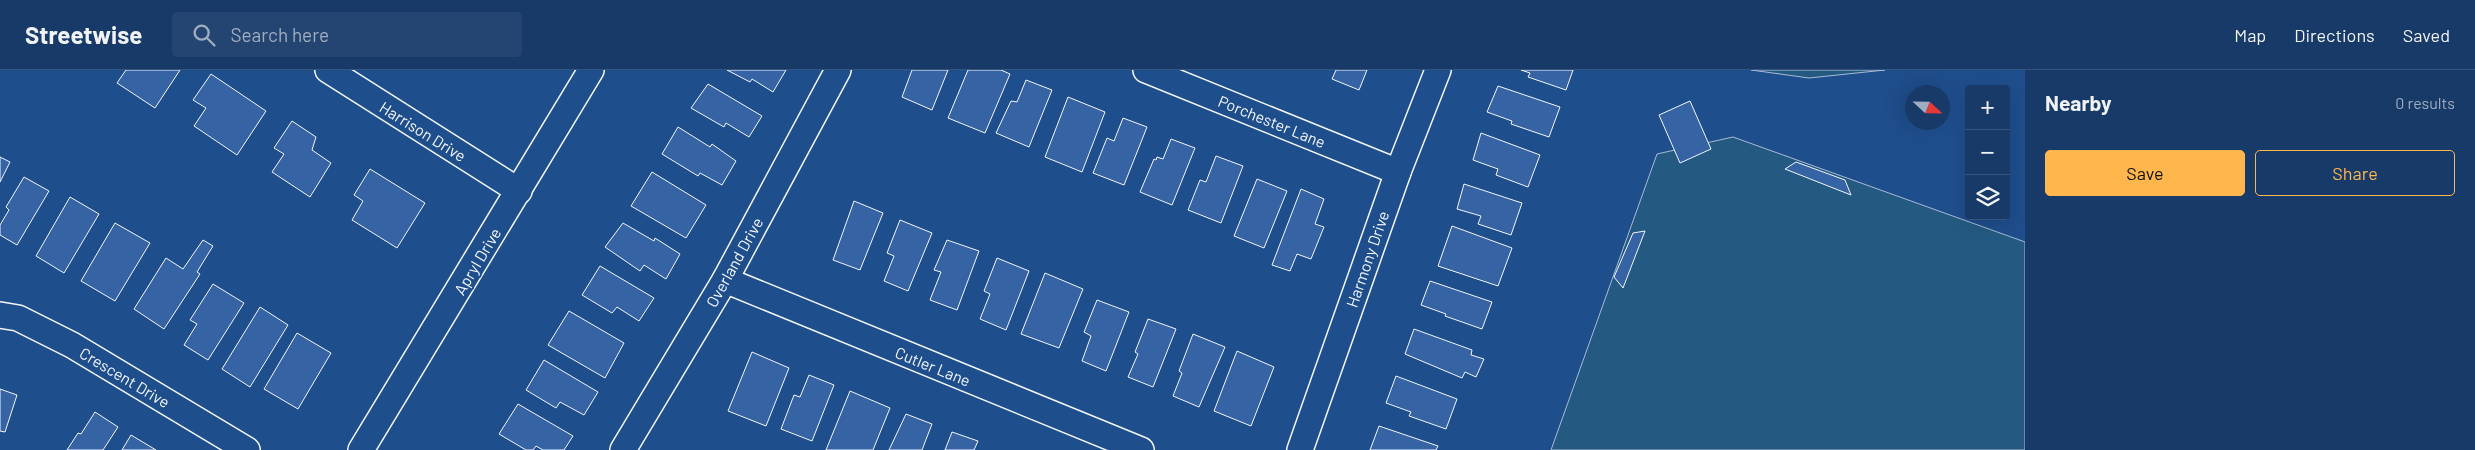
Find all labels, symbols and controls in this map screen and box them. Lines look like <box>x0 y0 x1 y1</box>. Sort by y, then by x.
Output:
search box <box>172 12 522 57</box>
text: Streetwise <box>25 20 142 49</box>
icon: search <box>190 21 218 49</box>
text: Search here <box>230 23 329 46</box>
text: Map <box>2234 24 2266 46</box>
text: Directions <box>2294 24 2375 46</box>
text: Saved <box>2403 24 2450 46</box>
north arrow <box>1905 85 1950 130</box>
map controls <box>1965 85 2010 220</box>
button: + <box>1965 85 2010 130</box>
text: Nearby <box>2045 90 2111 115</box>
street label: Porchester Lane <box>1216 91 1328 151</box>
text: 0 results <box>2395 93 2455 112</box>
street label: Harrison Drive <box>376 97 470 165</box>
button: − <box>1965 130 2010 175</box>
button: Save <box>2045 150 2245 196</box>
button: Share <box>2255 150 2455 196</box>
button: layers <box>1965 175 2010 220</box>
street label: Harmony Drive <box>1342 208 1392 310</box>
street label: Overland Drive <box>702 214 766 310</box>
street label: Apryl Drive <box>450 224 504 298</box>
street label: Cutler Lane <box>893 342 973 390</box>
street label: Crescent Drive <box>77 343 173 411</box>

